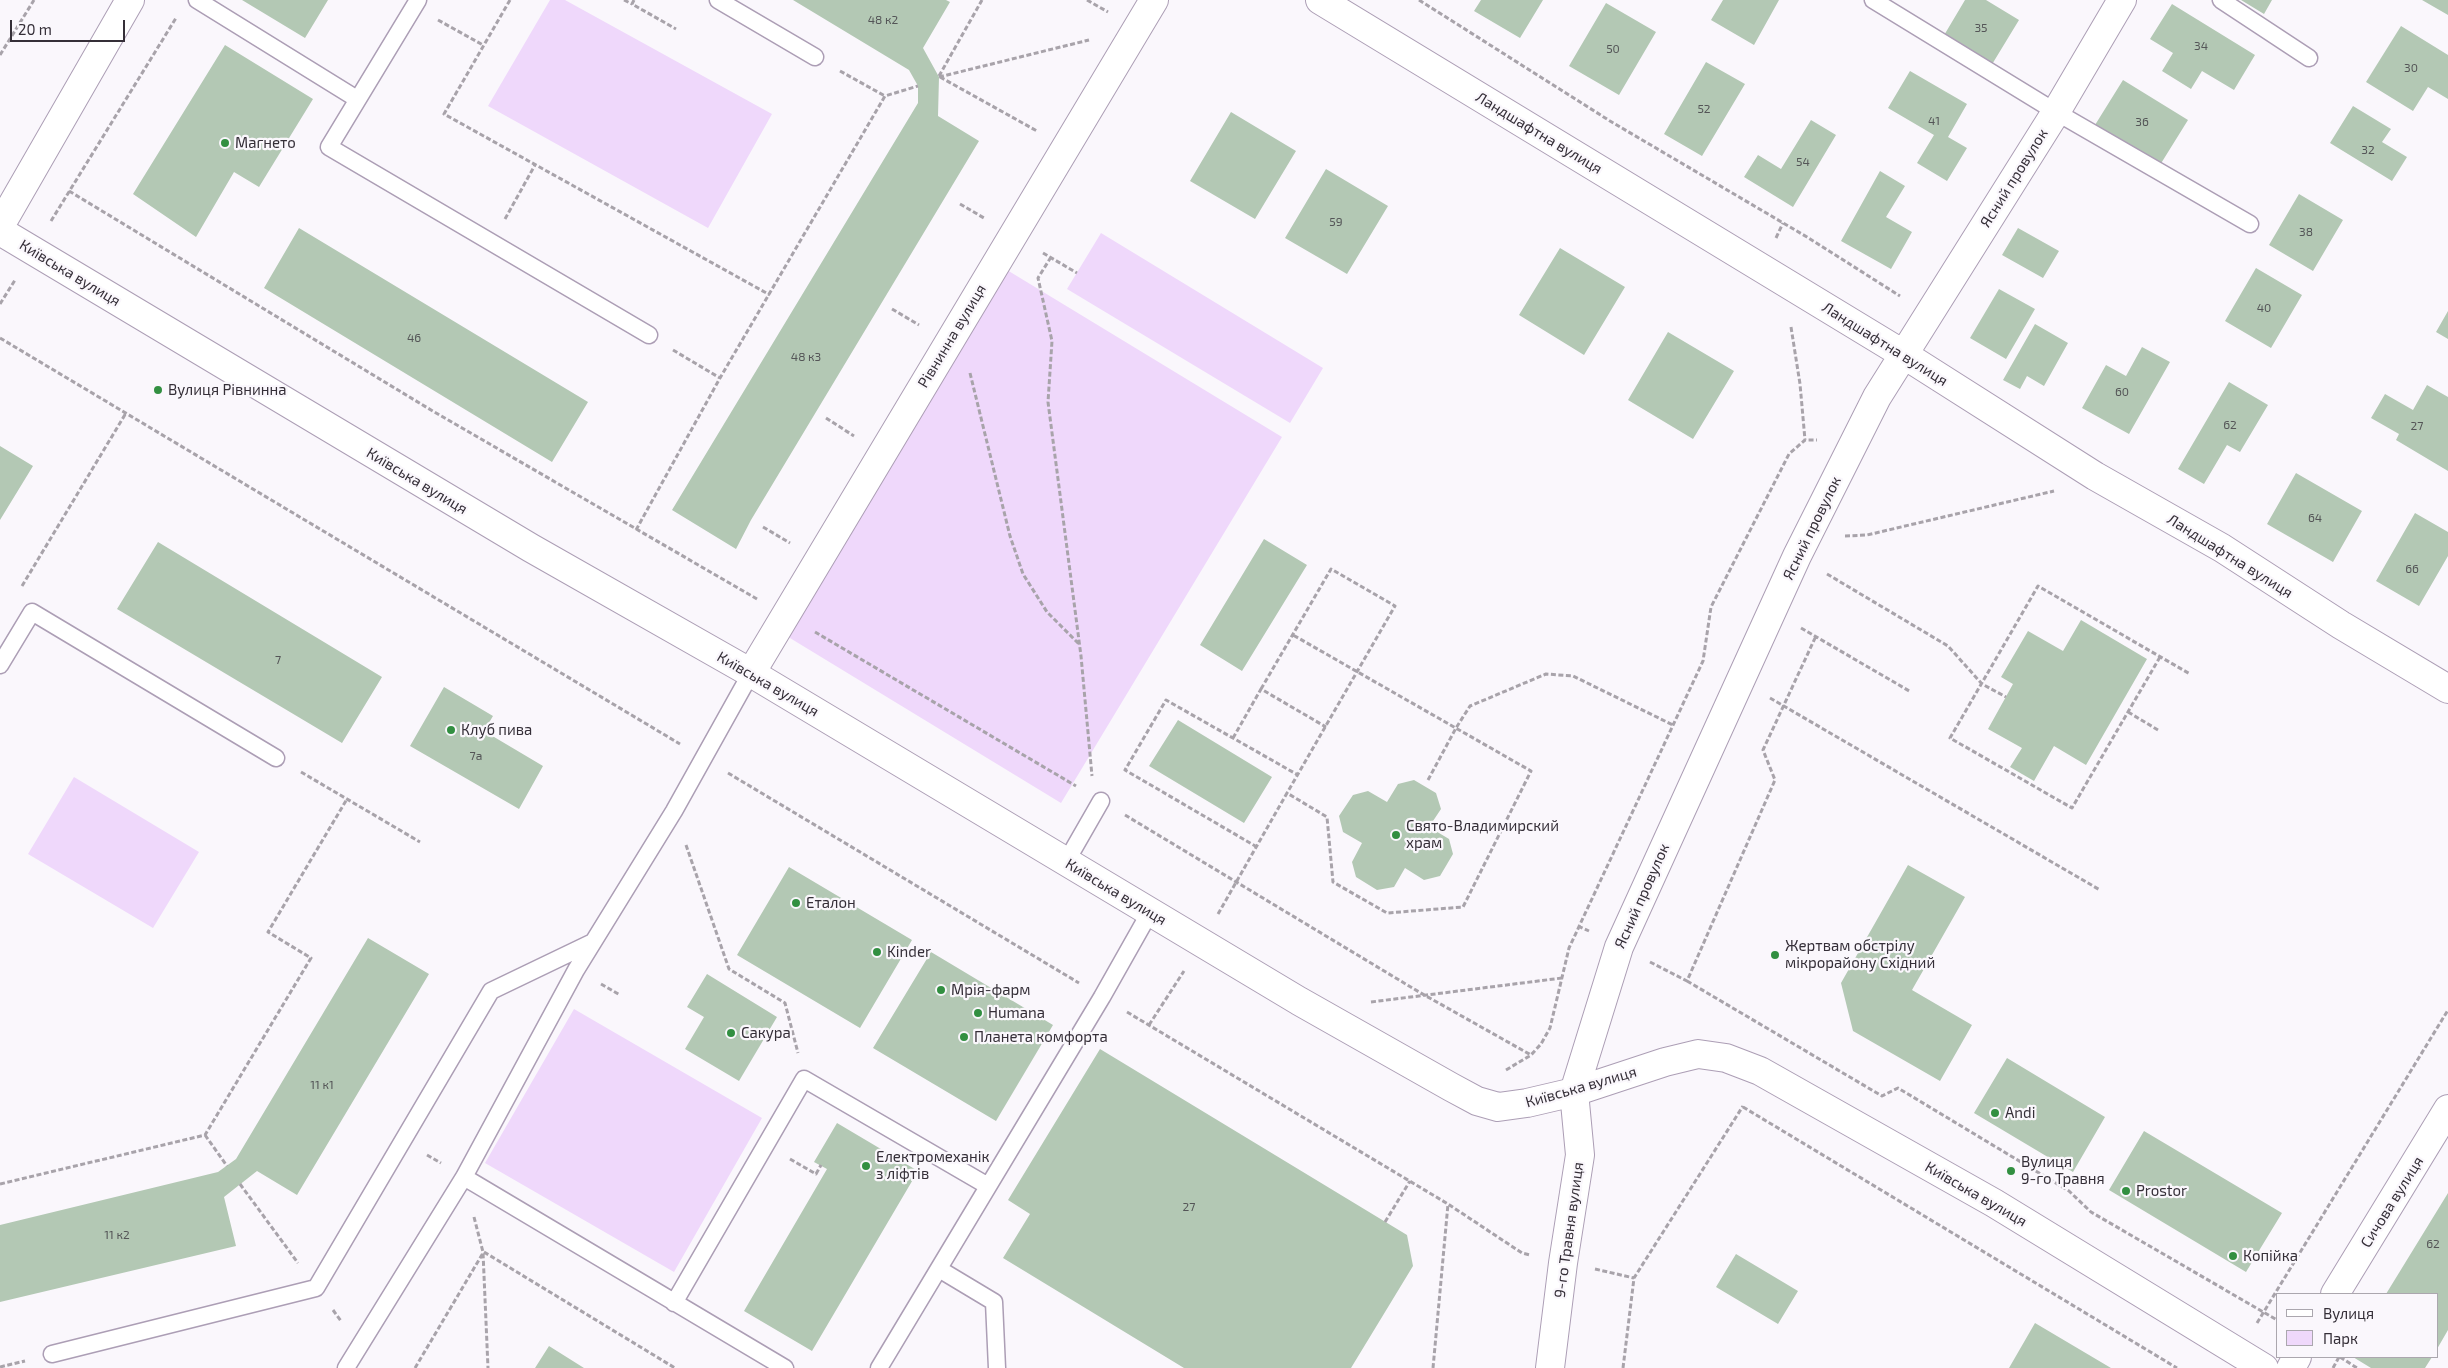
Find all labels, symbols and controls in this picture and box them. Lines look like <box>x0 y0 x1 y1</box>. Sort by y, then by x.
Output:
scale bar <box>12 10 128 42</box>
house number: 48 к2 <box>868 13 898 27</box>
text: 20 m <box>18 20 52 38</box>
house number: 35 <box>1974 21 1988 35</box>
house number: 34 <box>2194 39 2208 53</box>
house number: 50 <box>1606 42 1620 56</box>
house number: 30 <box>2404 61 2418 75</box>
street label: Ландшафтна вулиця <box>1472 88 1606 178</box>
house number: 52 <box>1697 102 1711 116</box>
house number: 41 <box>1928 114 1940 128</box>
house number: 36 <box>2135 115 2149 129</box>
street label: Ясний провулок <box>1976 125 2052 231</box>
place label: Магнето <box>235 134 296 152</box>
marker: Магнето <box>219 137 231 149</box>
house number: 32 <box>2361 143 2375 157</box>
house number: 54 <box>1796 155 1810 169</box>
house number: 59 <box>1329 215 1343 229</box>
house number: 38 <box>2299 225 2313 239</box>
street label: Київська вулиця <box>16 236 124 310</box>
street label: Рівнинна вулиця <box>914 281 990 391</box>
street label: Ландшафтна вулиця <box>1819 298 1951 390</box>
house number: 40 <box>2257 301 2271 315</box>
house number: 46 <box>407 331 421 345</box>
house number: 48 к3 <box>791 350 821 364</box>
place label: Вулиця Рівнинна <box>168 381 287 399</box>
marker: Вулиця Рівнинна <box>152 384 164 396</box>
house number: 60 <box>2115 385 2129 399</box>
house number: 62 <box>2223 418 2237 432</box>
house number: 27 <box>2411 419 2423 433</box>
street label: Київська вулиця <box>363 444 471 518</box>
street label: Ясний провулок <box>1779 473 1845 583</box>
street label: Ландшафтна вулиця <box>2164 510 2296 602</box>
house number: 64 <box>2308 511 2322 525</box>
house number: 66 <box>2405 562 2419 576</box>
street label: Київська вулиця <box>714 648 822 720</box>
house number: 7 <box>275 653 281 667</box>
place label: Клуб пива <box>461 721 532 739</box>
marker: Клуб пива <box>445 724 457 736</box>
house number: 7а <box>470 749 482 763</box>
place label: Свято-Владимирский храм <box>1406 817 1559 852</box>
marker: Свято-Владимирский храм <box>1390 829 1402 841</box>
street label: Ясний провулок <box>1611 841 1673 951</box>
street label: Київська вулиця <box>1062 855 1170 929</box>
place label: Еталон <box>806 894 856 912</box>
marker: Еталон <box>790 897 802 909</box>
place label: Жертвам обстрілу мікрорайону Східний <box>1785 937 1935 972</box>
place label: Kinder <box>887 943 931 961</box>
marker: Kinder <box>871 946 883 958</box>
marker: Жертвам обстрілу мікрорайону Східний <box>1769 949 1781 961</box>
place label: Мрія-фарм <box>951 981 1031 999</box>
marker: Мрія-фарм <box>935 984 947 996</box>
place label: Humana <box>988 1004 1045 1022</box>
marker: Humana <box>972 1007 984 1019</box>
place label: Сакура <box>741 1024 791 1042</box>
marker: Сакура <box>725 1027 737 1039</box>
place label: Планета комфорта <box>974 1028 1108 1046</box>
marker: Планета комфорта <box>958 1031 970 1043</box>
street label: Київська вулиця <box>1523 1063 1639 1111</box>
house number: 11 к1 <box>310 1078 334 1092</box>
place label: Andi <box>2005 1104 2035 1122</box>
marker: Andi <box>1989 1107 2001 1119</box>
place label: Електромеханік з ліфтів <box>876 1148 989 1183</box>
place label: Вулиця 9-го Травня <box>2021 1153 2105 1188</box>
street label: Сичова вулиця <box>2357 1153 2427 1251</box>
street label: Київська вулиця <box>1922 1158 2030 1230</box>
marker: Електромеханік з ліфтів <box>860 1160 872 1172</box>
street label: 9-го Травня вулиця <box>1551 1161 1587 1299</box>
marker: Вулиця 9-го Травня <box>2005 1165 2017 1177</box>
place label: Prostor <box>2136 1182 2187 1200</box>
marker: Prostor <box>2120 1185 2132 1197</box>
house number: 27 <box>1183 1200 1195 1214</box>
house number: 11 к2 <box>104 1228 130 1242</box>
house number: 62 <box>2426 1237 2440 1251</box>
place label: Копійка <box>2243 1247 2298 1265</box>
marker: Копійка <box>2227 1250 2239 1262</box>
legend <box>2276 1293 2438 1358</box>
text: Вулиця <box>2323 1304 2374 1322</box>
text: Парк <box>2323 1329 2358 1347</box>

